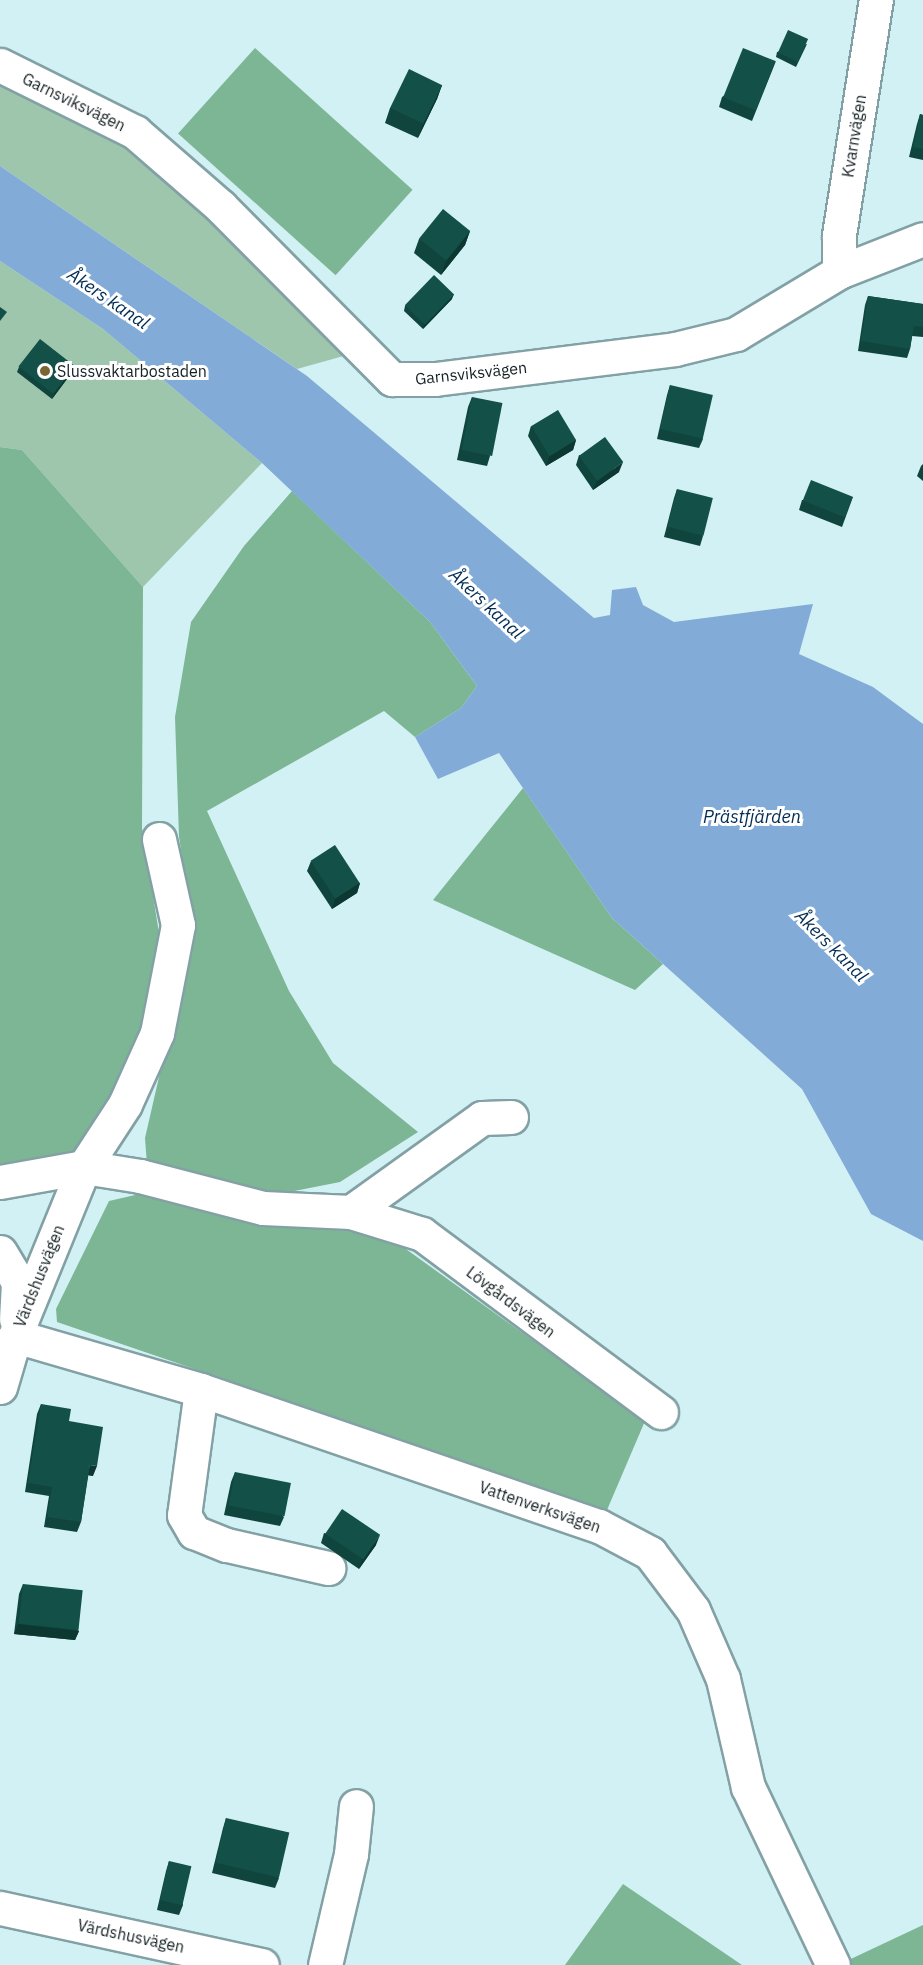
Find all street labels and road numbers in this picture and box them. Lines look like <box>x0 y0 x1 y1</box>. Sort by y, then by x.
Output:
street label: Garnsviksvägen <box>19 69 129 135</box>
street label: Kvarnvägen <box>838 93 870 179</box>
street label: Garnsviksvägen <box>414 358 528 388</box>
street label: Värdshusvägen <box>10 1222 68 1330</box>
street label: Lövgårdsvägen <box>463 1262 559 1342</box>
street label: Vattenverksvägen <box>477 1477 603 1537</box>
street label: Värdshusvägen <box>76 1915 186 1957</box>

